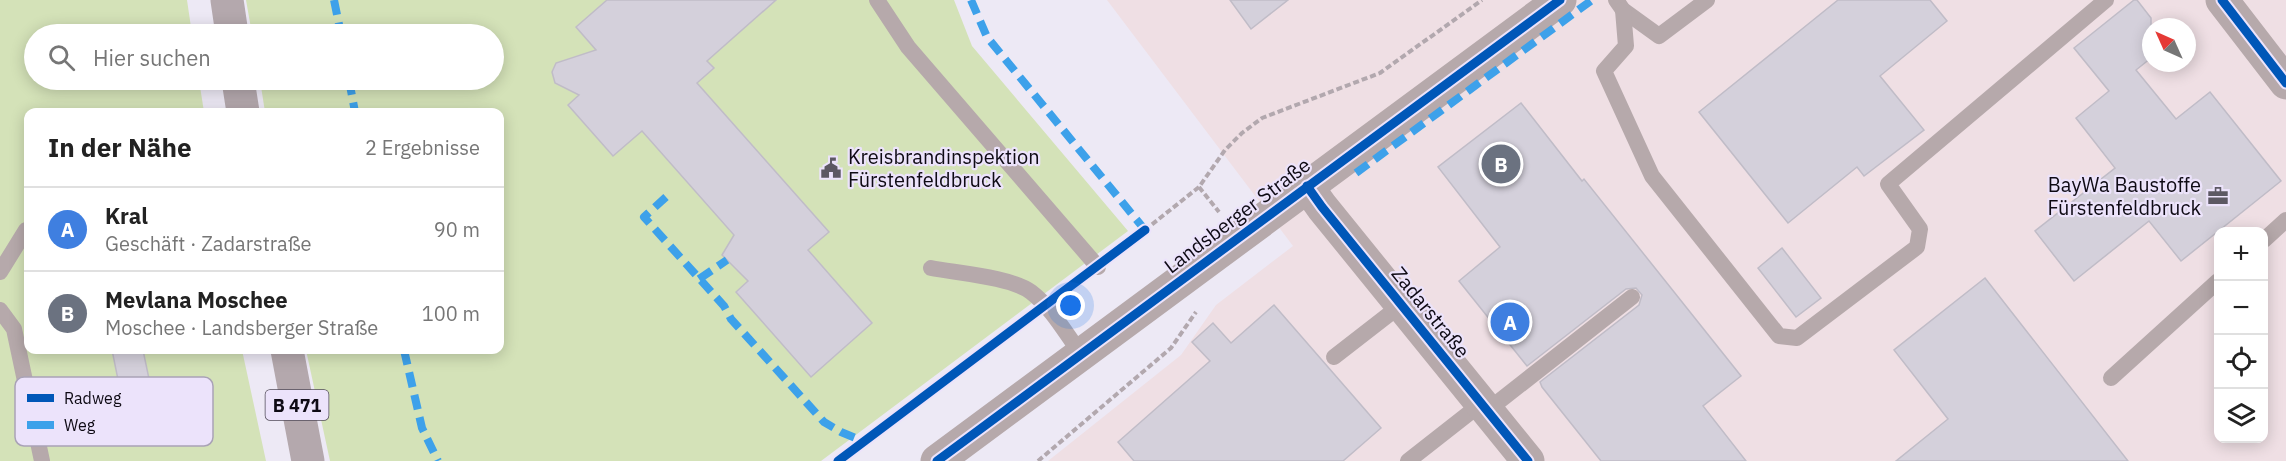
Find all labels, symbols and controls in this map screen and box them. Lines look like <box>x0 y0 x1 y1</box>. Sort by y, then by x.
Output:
north arrow <box>2142 18 2196 72</box>
search box <box>24 24 504 90</box>
icon: search <box>45 41 78 74</box>
text: Hier suchen <box>93 43 211 72</box>
text: In der Nähe <box>48 130 192 164</box>
text: 2 Ergebnisse <box>365 134 480 161</box>
pin: B <box>1482 142 1520 186</box>
place label: Kreisbrandinspektion Fürstenfeldbruck <box>848 143 1040 193</box>
street label: Landsberger Straße <box>1158 151 1316 279</box>
public building icon: Kreisbrandinspektion Fürstenfeldbruck <box>819 156 843 180</box>
place label: BayWa Baustoffe Fürstenfeldbruck <box>2047 171 2201 221</box>
office icon: BayWa Baustoffe Fürstenfeldbruck <box>2206 184 2230 208</box>
text: Kral <box>105 201 148 230</box>
text: A <box>61 216 74 243</box>
text: 90 m <box>434 216 480 243</box>
map controls <box>2214 227 2268 443</box>
button: + <box>2214 227 2268 281</box>
text: Geschäft · Zadarstraße <box>105 230 311 257</box>
street label: Zadarstraße <box>1386 261 1476 363</box>
button: − <box>2214 281 2268 335</box>
text: Mevlana Moschee <box>105 285 288 314</box>
your location <box>1056 291 1085 320</box>
text: B <box>61 300 74 327</box>
text: 100 m <box>422 300 480 327</box>
pin: A <box>1490 300 1530 344</box>
text: Moschee · Landsberger Straße <box>105 314 378 341</box>
button: locate <box>2214 335 2268 389</box>
legend <box>15 377 213 446</box>
text: Radweg <box>64 388 122 408</box>
button: layers <box>2214 389 2268 443</box>
road number: B 471 <box>266 390 328 420</box>
text: Weg <box>64 415 96 435</box>

